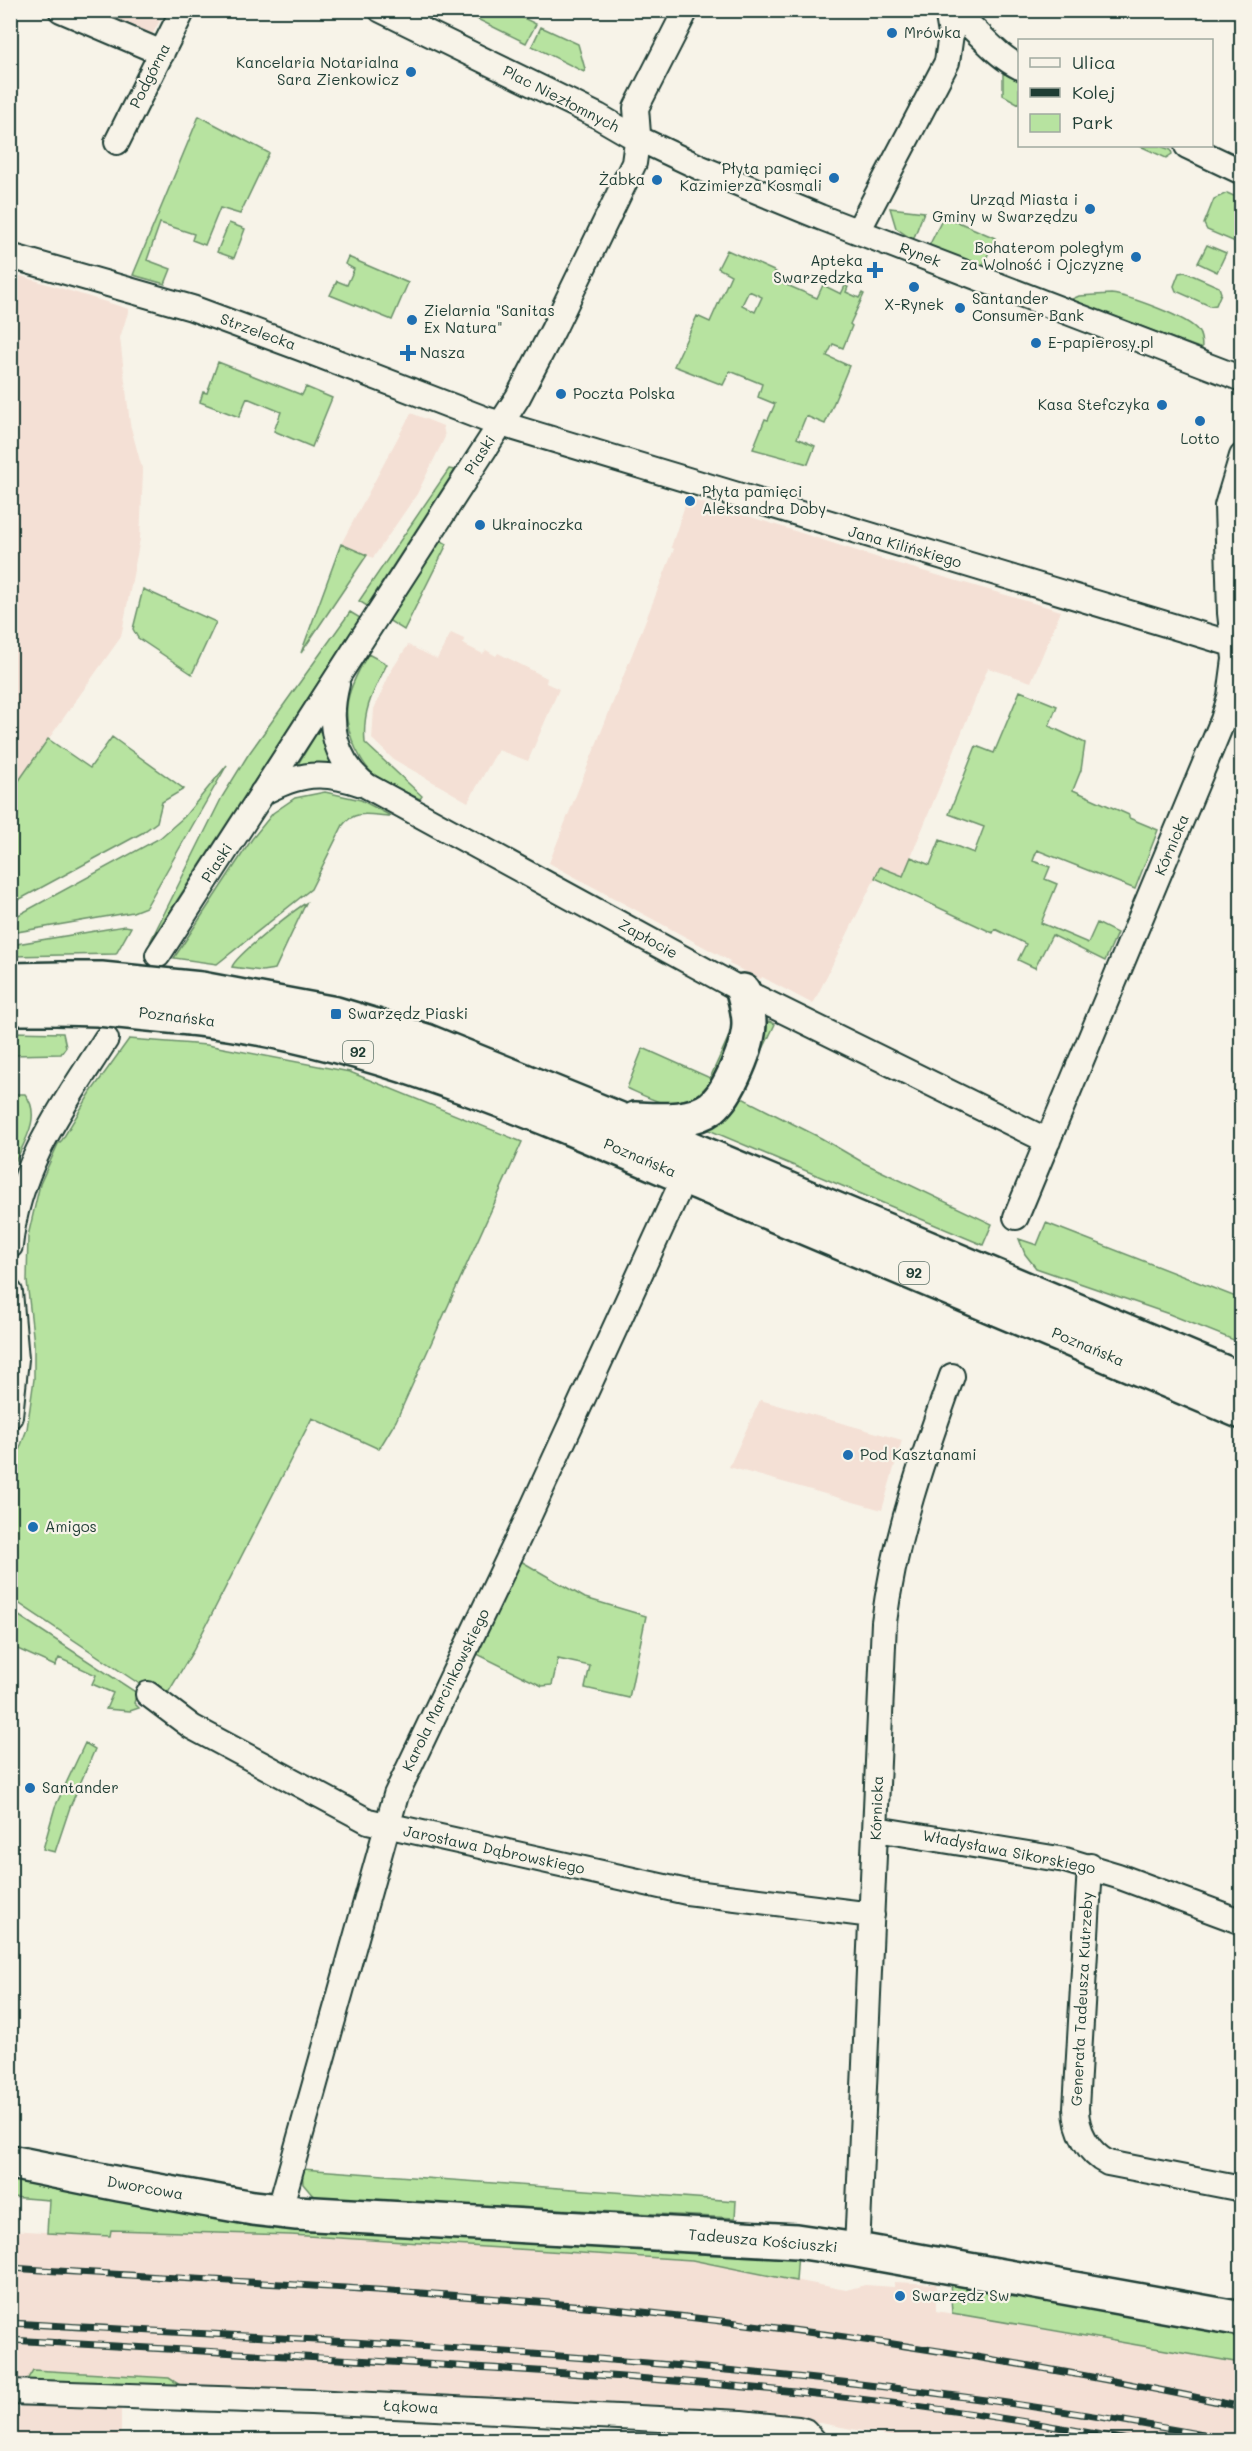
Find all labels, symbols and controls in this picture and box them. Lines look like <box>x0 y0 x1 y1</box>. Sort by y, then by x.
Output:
place label: Mrówka <box>904 22 961 42</box>
marker: Mrówka <box>885 26 899 40</box>
legend <box>1018 39 1213 147</box>
street label: Podgórna <box>124 40 174 111</box>
text: Ulica <box>1072 50 1116 74</box>
place label: Kancelaria Notarialna Sara Zienkowicz <box>236 52 399 89</box>
street label: Plac Niezłomnych <box>500 60 623 136</box>
marker: Kancelaria Notarialna Sara Zienkowicz <box>404 65 418 79</box>
text: Kolej <box>1072 80 1115 104</box>
text: Park <box>1072 110 1113 134</box>
place label: Płyta pamięci Kazimierza Kosmali <box>680 158 822 195</box>
place label: Żabka <box>599 169 645 189</box>
marker: Płyta pamięci Kazimierza Kosmali <box>827 171 841 185</box>
marker: Żabka <box>650 173 664 187</box>
place label: Urząd Miasta i Gminy w Swarzędzu <box>932 189 1078 226</box>
marker: Urząd Miasta i Gminy w Swarzędzu <box>1083 202 1097 216</box>
street label: Rynek <box>897 237 944 271</box>
place label: Bohaterom poległym za Wolność i Ojczyznę <box>960 237 1124 274</box>
place label: Apteka Swarzędzka <box>773 250 863 287</box>
marker: Bohaterom poległym za Wolność i Ojczyznę <box>1129 250 1143 264</box>
marker: Apteka Swarzędzka <box>868 263 882 277</box>
marker: X-Rynek <box>907 280 921 294</box>
place label: Santander Consumer Bank <box>972 288 1084 325</box>
place label: X-Rynek <box>884 294 944 314</box>
place label: Zielarnia "Sanitas Ex Natura" <box>424 300 555 337</box>
marker: Santander Consumer Bank <box>953 301 967 315</box>
street label: Strzelecka <box>218 308 299 354</box>
marker: Zielarnia "Sanitas Ex Natura" <box>405 313 419 327</box>
place label: E-papierosy.pl <box>1048 332 1154 352</box>
marker: E-papierosy.pl <box>1029 336 1043 350</box>
place label: Nasza <box>420 342 465 362</box>
marker: Nasza <box>401 346 415 360</box>
place label: Poczta Polska <box>573 383 675 403</box>
marker: Poczta Polska <box>554 387 568 401</box>
place label: Kasa Stefczyka <box>1038 394 1150 414</box>
marker: Kasa Stefczyka <box>1155 398 1169 412</box>
marker: Lotto <box>1193 414 1207 428</box>
place label: Lotto <box>1181 428 1220 448</box>
street label: Piaski <box>459 431 499 478</box>
place label: Płyta pamięci Aleksandra Doby <box>702 481 826 518</box>
marker: Płyta pamięci Aleksandra Doby <box>683 494 697 508</box>
place label: Ukrainoczka <box>492 514 583 534</box>
marker: Ukrainoczka <box>473 518 487 532</box>
street label: Jana Kilińskiego <box>846 520 964 572</box>
street label: Kórnicka <box>1149 811 1193 878</box>
street label: Piaski <box>196 839 236 886</box>
street label: Zapłocie <box>615 914 682 963</box>
street label: Poznańska <box>138 1001 217 1031</box>
place label: Swarzędz Piaski <box>348 1003 468 1023</box>
marker: Swarzędz Piaski <box>329 1007 343 1021</box>
road number: 92 <box>343 1041 373 1063</box>
street label: Poznańska <box>601 1133 680 1181</box>
road number: 92 <box>899 1262 929 1284</box>
street label: Poznańska <box>1049 1322 1128 1370</box>
place label: Pod Kasztanami <box>860 1444 977 1464</box>
marker: Pod Kasztanami <box>841 1448 855 1462</box>
place label: Amigos <box>45 1516 97 1536</box>
marker: Amigos <box>26 1520 40 1534</box>
street label: Karola Marcinkowskiego <box>397 1605 493 1774</box>
street label: Kórnicka <box>865 1775 887 1841</box>
place label: Santander <box>42 1777 119 1797</box>
marker: Santander <box>23 1781 37 1795</box>
street label: Jarosława Dąbrowskiego <box>402 1820 587 1878</box>
street label: Władysława Sikorskiego <box>921 1824 1097 1878</box>
street label: Generała Tadeusza Kutrzeby <box>1065 1891 1097 2107</box>
street label: Dworcowa <box>105 2170 185 2204</box>
street label: Tadeusza Kościuszki <box>688 2224 838 2256</box>
place label: Swarzędz Sw <box>912 2285 1009 2305</box>
marker: Swarzędz Sw <box>893 2289 907 2303</box>
street label: Łąkowa <box>383 2395 439 2417</box>

